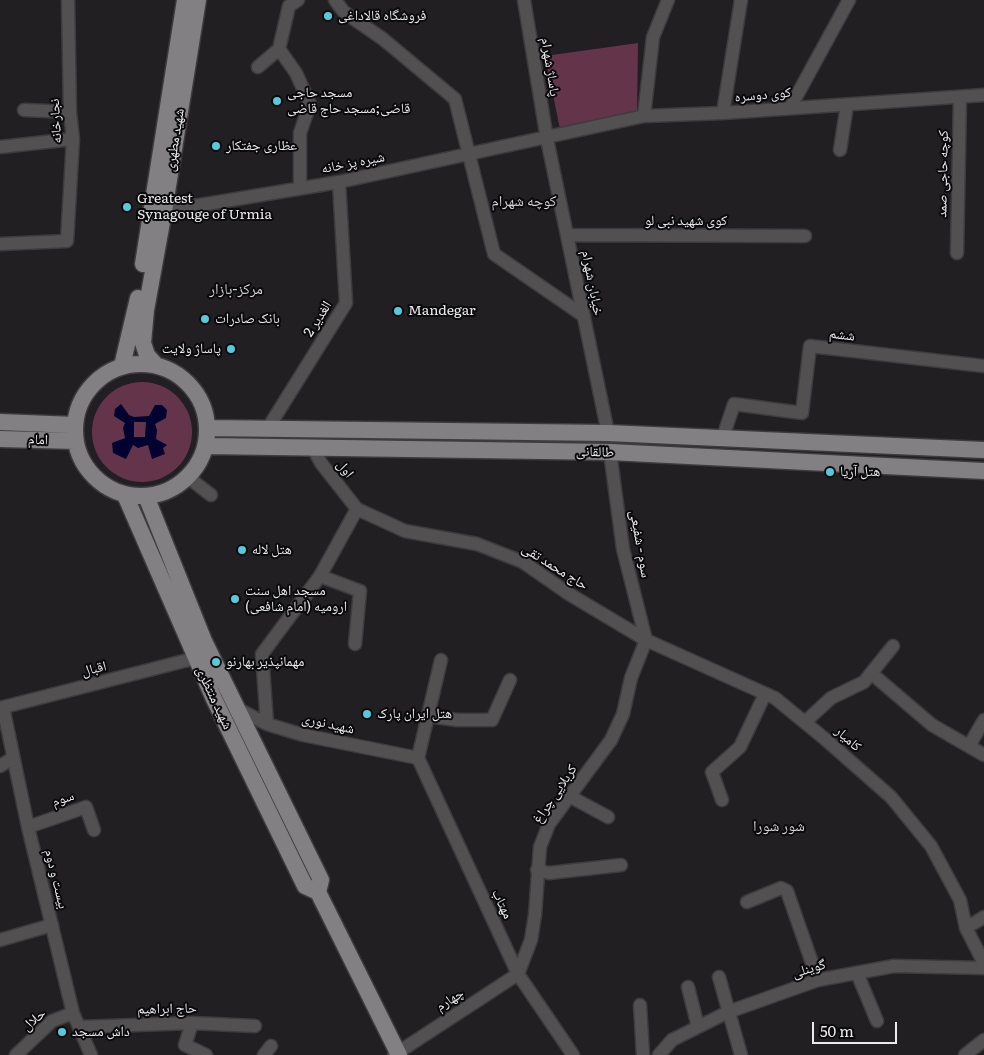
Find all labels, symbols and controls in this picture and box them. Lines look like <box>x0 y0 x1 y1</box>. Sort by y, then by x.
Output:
place label: فروشگاه قالاداغی <box>338 8 426 24</box>
marker: فروشگاه قالاداغی <box>322 10 334 22</box>
street label: پاساژ شهرام <box>537 36 563 98</box>
street label: کوی دوسره <box>734 84 792 106</box>
place label: مسجد حاجی قاضی;مسجد حاج قاضی <box>287 85 410 118</box>
marker: مسجد حاجی قاضی;مسجد حاج قاضی <box>271 95 283 107</box>
street label: نجارخانه <box>46 98 66 144</box>
street label: شهید مطهری <box>162 107 188 173</box>
street label: کوچه حاجی صمد <box>934 130 952 218</box>
place label: عظاری جفتکار <box>226 138 297 154</box>
marker: عظاری جفتکار <box>210 140 222 152</box>
street label: شیره پز خانه <box>320 149 386 177</box>
place label: Greatest Synagouge of Urmia <box>137 191 272 223</box>
district label: کوچه شهرام <box>491 193 557 211</box>
marker: Greatest Synagouge of Urmia <box>121 201 133 213</box>
street label: کوی شهید نبی لو <box>645 213 727 229</box>
street label: خیابان شهرام <box>577 249 607 317</box>
district label: مرکز-بازار <box>209 281 263 299</box>
street label: 2 الغدیر <box>301 298 335 340</box>
place label: Mandegar <box>408 303 476 319</box>
marker: Mandegar <box>392 305 404 317</box>
place label: بانک صادرات <box>215 311 280 327</box>
marker: بانک صادرات <box>199 313 211 325</box>
street label: ششم <box>828 325 856 345</box>
place label: پاساژ ولایت <box>162 341 221 357</box>
marker: پاساژ ولایت <box>225 343 237 355</box>
street label: امام <box>28 431 48 449</box>
street label: طالقانی <box>576 443 614 461</box>
street label: اول <box>333 457 357 481</box>
place label: هتل آریا <box>840 464 880 480</box>
marker: هتل آریا <box>824 466 836 478</box>
street label: سوم - شفیعی <box>626 509 654 579</box>
street label: حاج محمد تقی <box>519 540 591 594</box>
place label: هتل لاله <box>252 542 292 558</box>
marker: هتل لاله <box>236 544 248 556</box>
place label: مسجد اهل سنت ارومیه (امام شافعی) <box>245 583 347 616</box>
marker: مسجد اهل سنت ارومیه (امام شافعی) <box>229 593 241 605</box>
place label: مهمانپذیر بهارنو <box>226 654 304 670</box>
marker: مهمانپذیر بهارنو <box>210 656 222 668</box>
street label: اقبال <box>80 658 108 680</box>
street label: شهید منتظری <box>192 664 236 732</box>
place label: هتل ایران پارک <box>377 706 452 722</box>
marker: هتل ایران پارک <box>361 708 373 720</box>
street label: شهید نوری <box>300 710 356 738</box>
street label: کامیار <box>831 723 865 755</box>
street label: کربلایی چراغ <box>529 761 581 827</box>
street label: سوم <box>50 787 76 811</box>
district label: شور شورا <box>753 818 805 836</box>
street label: بیست و دوم <box>40 847 72 911</box>
street label: مهتاب <box>488 886 516 922</box>
street label: گوینلی <box>790 956 828 982</box>
street label: چهارم <box>433 985 467 1015</box>
street label: حاج ابراهیم <box>137 1000 197 1018</box>
street label: حلال <box>19 1005 49 1035</box>
scale bar <box>814 1012 899 1044</box>
text: 50 m <box>820 1019 854 1042</box>
place label: داش مسجد <box>72 1024 130 1040</box>
marker: داش مسجد <box>56 1026 68 1038</box>

